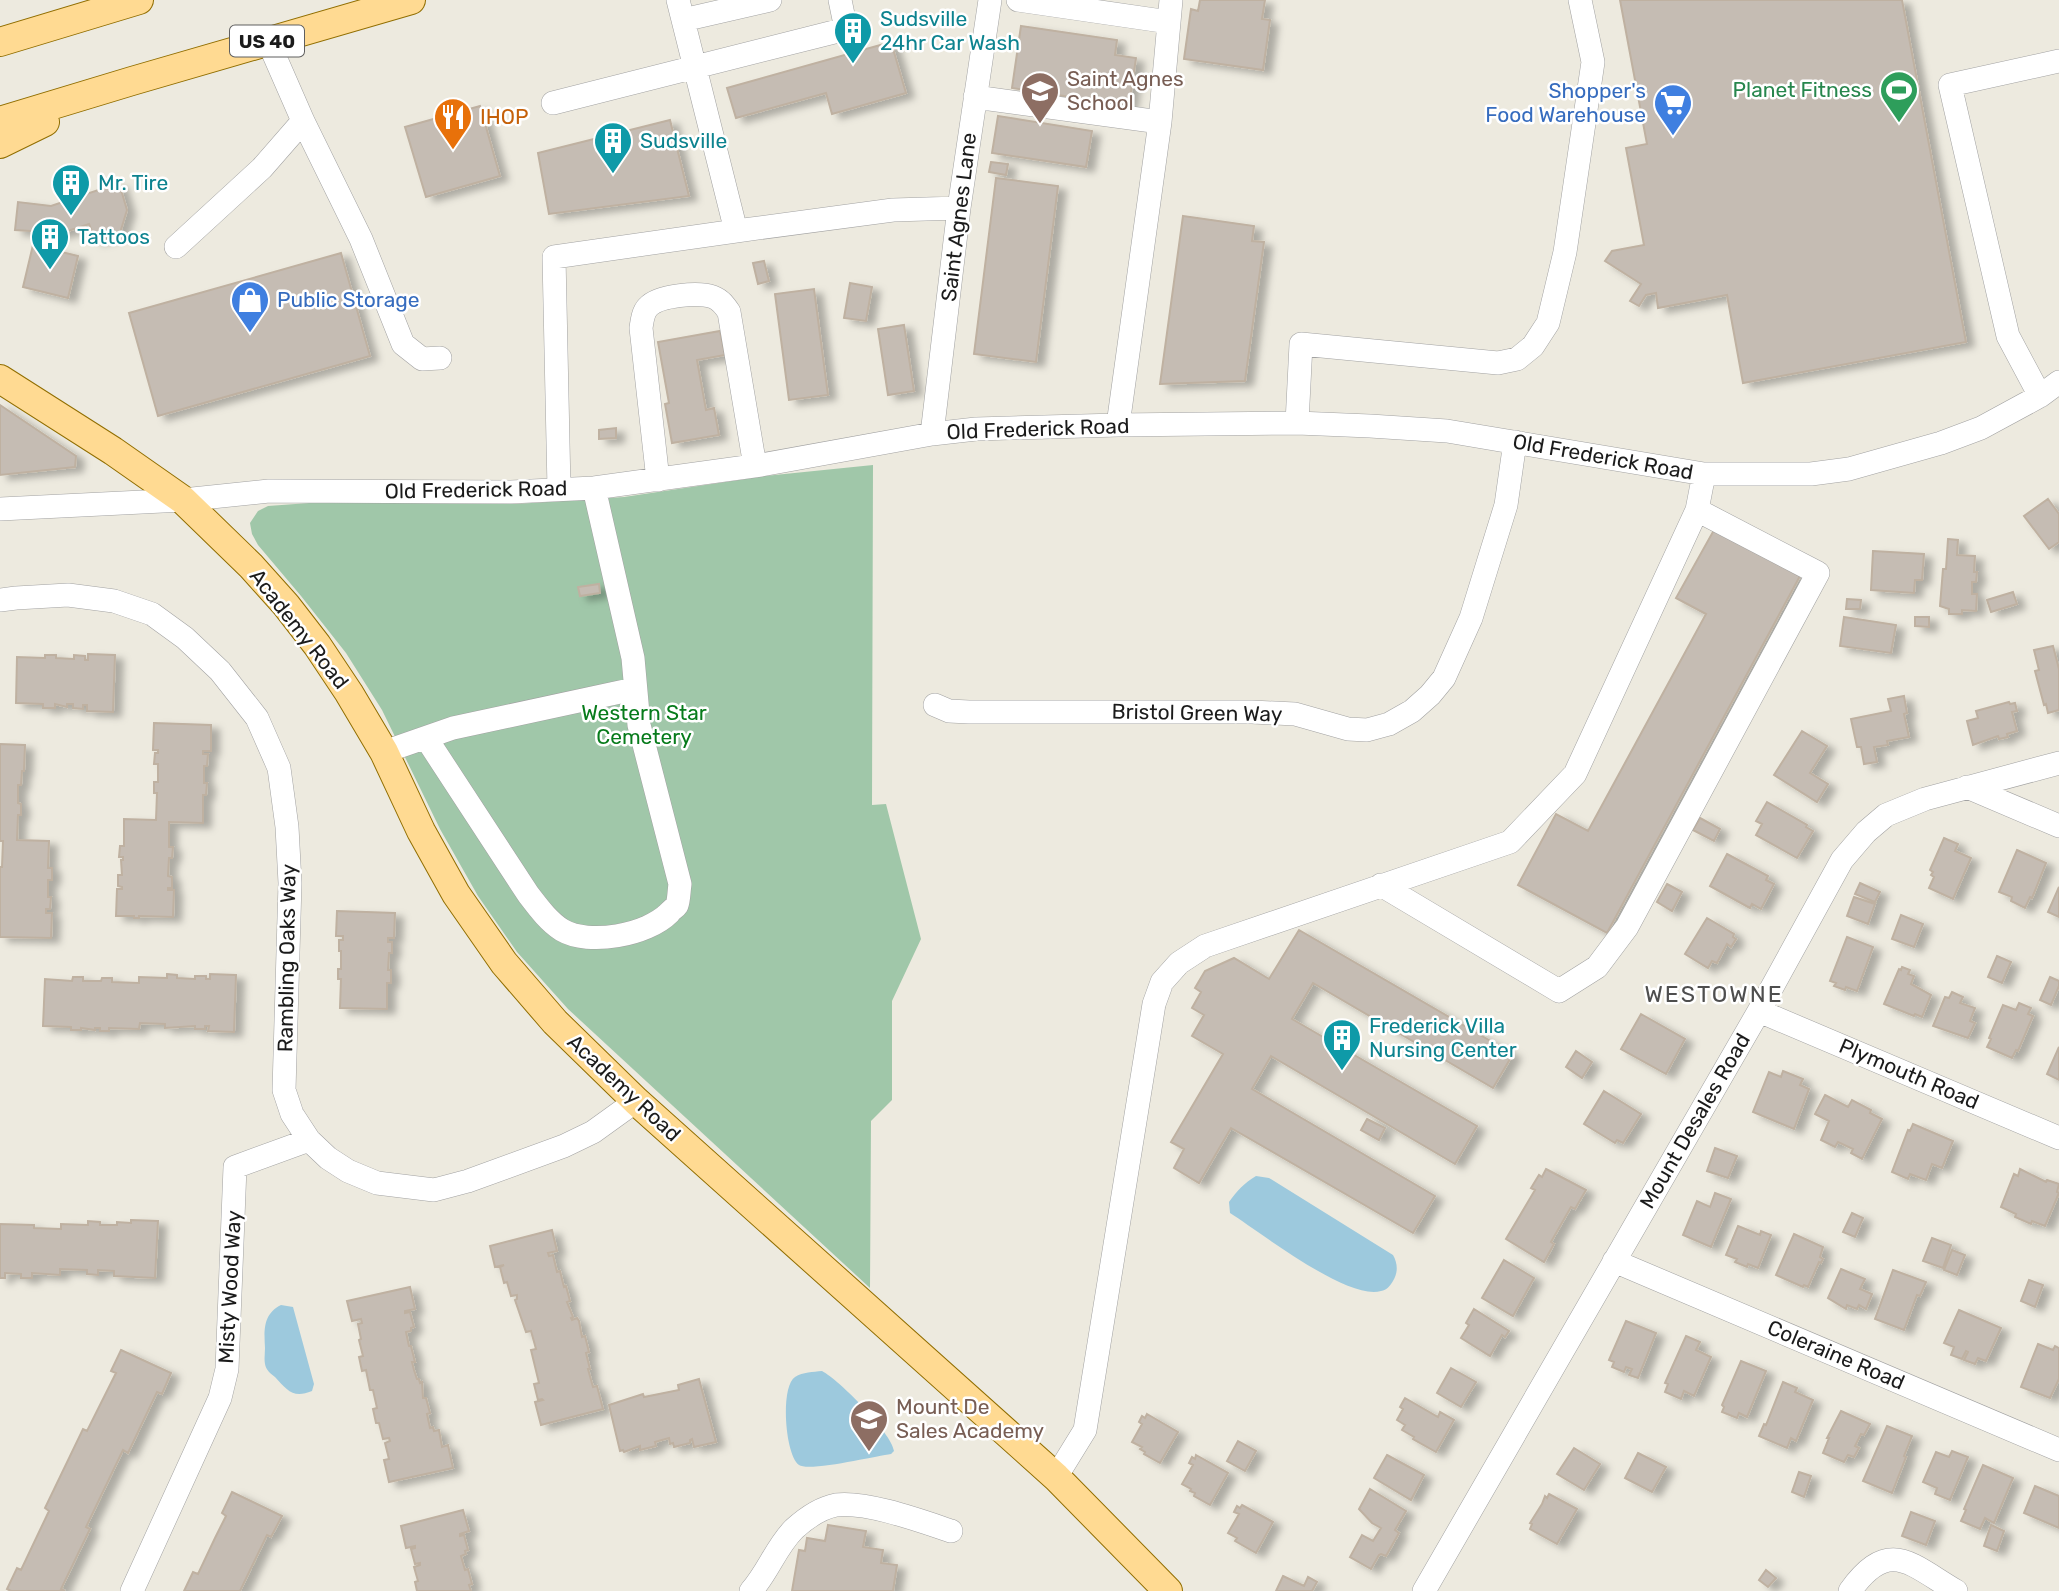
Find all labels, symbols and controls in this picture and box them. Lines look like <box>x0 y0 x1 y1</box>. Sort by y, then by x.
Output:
place label: Sudsville 24hr Car Wash <box>880 6 1020 55</box>
building icon: Sudsville 24hr Car Wash <box>832 10 874 65</box>
road number: US 40 <box>230 25 304 56</box>
place label: Saint Agnes School <box>1067 66 1184 115</box>
sports icon: Planet Fitness <box>1878 69 1920 124</box>
school or university icon: Saint Agnes School <box>1019 70 1061 125</box>
place label: Planet Fitness <box>1733 77 1872 102</box>
place label: Shopper's Food Warehouse <box>1485 78 1646 127</box>
supermarket icon: Shopper's Food Warehouse <box>1652 82 1694 137</box>
restaurant icon: IHOP <box>432 96 474 151</box>
place label: IHOP <box>480 104 528 129</box>
building icon: Sudsville <box>592 120 634 175</box>
place label: Sudsville <box>640 128 727 153</box>
street label: Saint Agnes Lane <box>936 131 981 303</box>
building icon: Mr. Tire <box>50 162 92 217</box>
place label: Mr. Tire <box>98 170 168 195</box>
building icon: Tattoos <box>29 216 71 271</box>
place label: Tattoos <box>77 224 150 249</box>
shop icon: Public Storage <box>229 279 271 334</box>
place label: Public Storage <box>277 287 420 312</box>
street label: Old Frederick Road <box>946 413 1130 444</box>
street label: Old Frederick Road <box>1511 428 1695 485</box>
street label: Old Frederick Road <box>384 475 568 504</box>
street label: Academy Road <box>245 564 354 694</box>
street label: Bristol Green Way <box>1111 699 1283 726</box>
park label: Western Star Cemetery <box>581 700 707 749</box>
street label: Rambling Oaks Way <box>272 863 301 1052</box>
district label: WESTOWNE <box>1644 980 1784 1008</box>
place label: Frederick Villa Nursing Center <box>1369 1013 1517 1062</box>
building icon: Frederick Villa Nursing Center <box>1321 1017 1363 1072</box>
street label: Academy Road <box>563 1029 686 1146</box>
street label: Mount Desales Road <box>1634 1029 1755 1213</box>
street label: Plymouth Road <box>1836 1033 1983 1114</box>
street label: Misty Wood Way <box>213 1209 246 1364</box>
street label: Coleraine Road <box>1764 1314 1909 1395</box>
place label: Mount De Sales Academy <box>896 1394 1045 1443</box>
school or university icon: Mount De Sales Academy <box>848 1398 890 1453</box>

